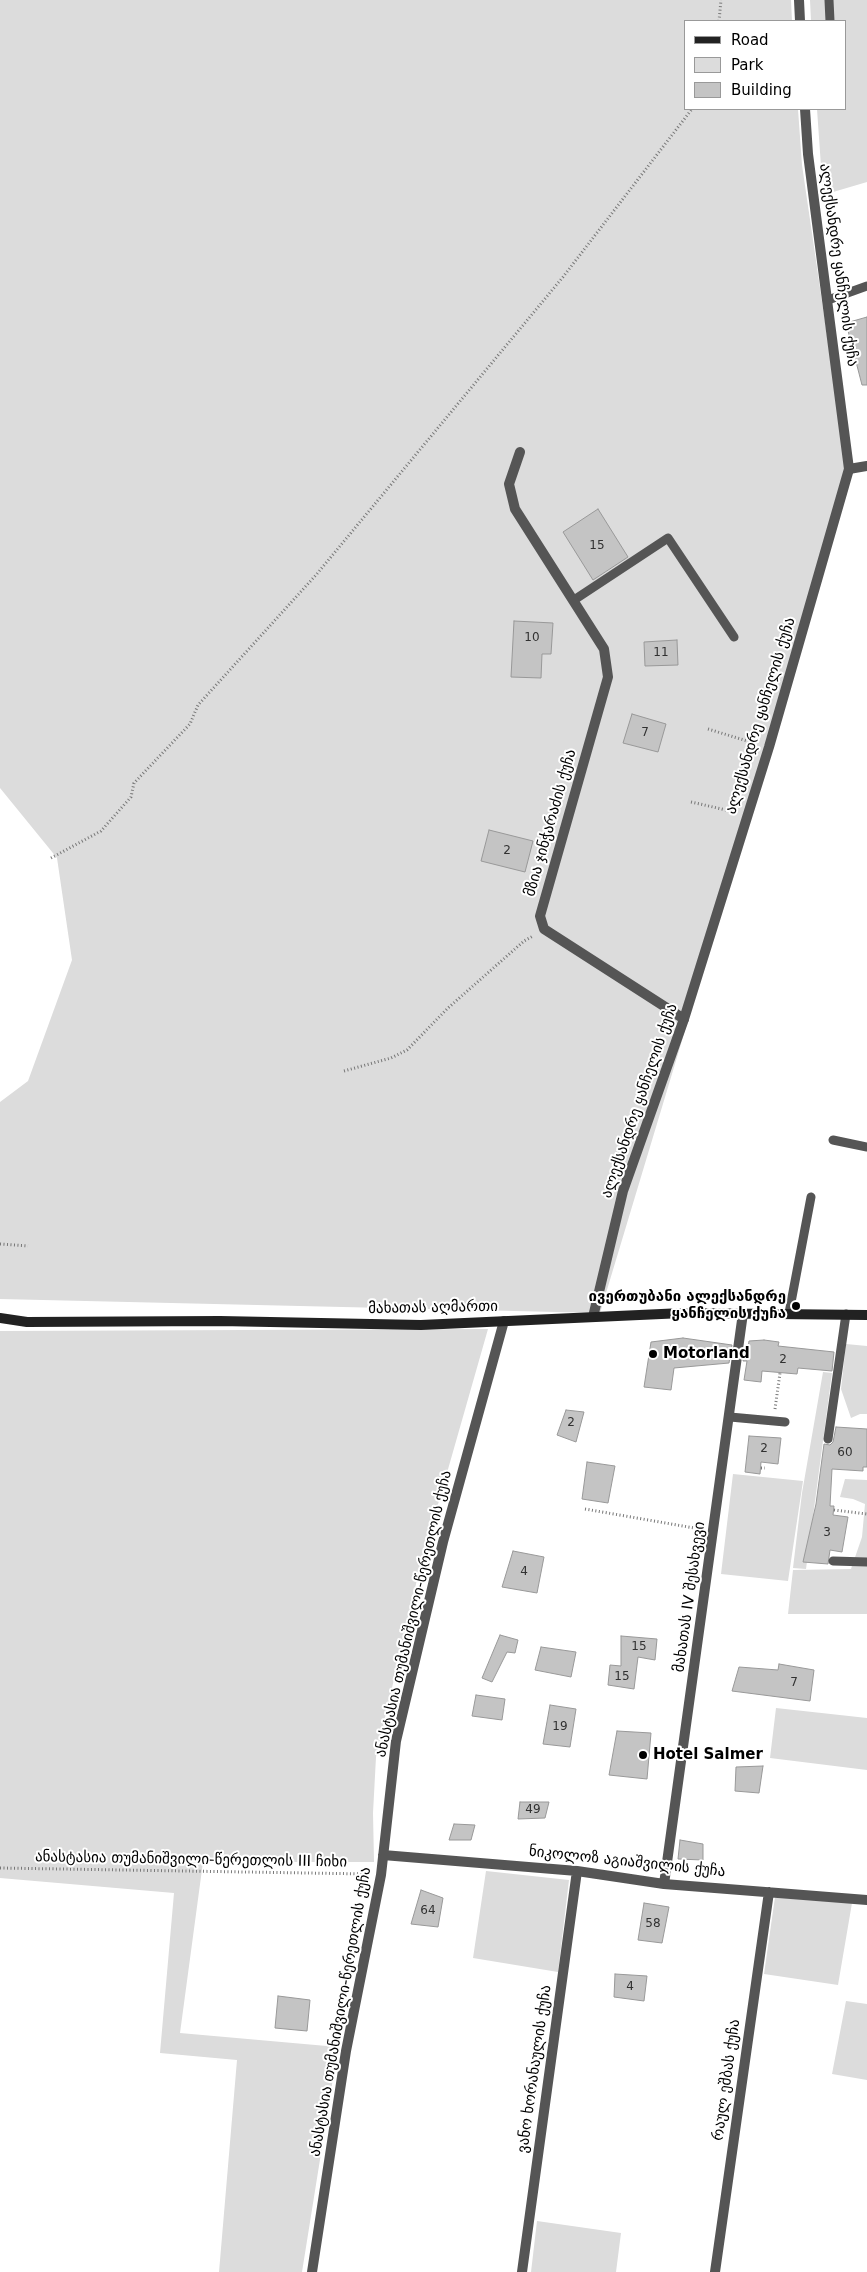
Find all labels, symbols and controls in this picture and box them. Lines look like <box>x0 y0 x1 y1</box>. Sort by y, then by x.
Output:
legend <box>684 20 847 110</box>
text: Road <box>731 31 769 49</box>
text: Park <box>731 56 763 74</box>
text: Building <box>731 81 792 99</box>
street label: ალექსანდრე ყანჩელის ქუჩა <box>815 162 861 368</box>
house number: 15 <box>589 539 605 553</box>
street label: ალექსანდრე ყანჩელის ქუჩა <box>722 615 800 817</box>
house number: 10 <box>524 631 540 645</box>
house number: 11 <box>653 646 669 660</box>
house number: 7 <box>641 726 649 740</box>
street label: მზია ჯინჭარაძის ქუჩა <box>521 747 581 899</box>
house number: 2 <box>503 844 511 858</box>
street label: ალექსანდრე ყანჩელის ქუჩა <box>598 1001 682 1201</box>
place label: ივერთუბანი ალექსანდრე ყანჩელის ქუჩა <box>588 1288 786 1323</box>
street label: მახათას აღმართი <box>368 1298 498 1318</box>
marker: ივერთუბანი ალექსანდრე ყანჩელის ქუჩა <box>790 1300 802 1312</box>
place label: Motorland <box>663 1345 750 1363</box>
marker: Motorland <box>647 1348 659 1360</box>
house number: 2 <box>779 1353 787 1367</box>
house number: 2 <box>567 1416 575 1430</box>
house number: 2 <box>760 1442 768 1456</box>
house number: 60 <box>837 1446 853 1460</box>
street label: ანასტასია თუმანიშვილი-წერეთლის ქუჩა <box>372 1469 456 1759</box>
street label: მახათას IV შესახვევი <box>671 1520 709 1674</box>
house number: 3 <box>823 1526 831 1540</box>
house number: 4 <box>520 1565 528 1579</box>
house number: 15 <box>631 1640 647 1654</box>
house number: 15 <box>614 1670 630 1684</box>
house number: 7 <box>790 1676 798 1690</box>
house number: 19 <box>552 1720 568 1734</box>
place label: Hotel Salmer <box>653 1746 763 1764</box>
marker: Hotel Salmer <box>637 1749 649 1761</box>
house number: 49 <box>525 1803 541 1817</box>
street label: ნიკოლოზ აგიაშვილის ქუჩა <box>528 1843 726 1881</box>
street label: ანასტასია თუმანიშვილი-წერეთლის III ჩიხი <box>35 1848 347 1872</box>
street label: ანასტასია თუმანიშვილი-წერეთლის ქუჩა <box>307 1866 375 2158</box>
house number: 64 <box>420 1904 436 1918</box>
house number: 58 <box>645 1917 661 1931</box>
house number: 4 <box>626 1980 634 1994</box>
street label: ვანო ხორანაულის ქუჩა <box>514 1984 556 2154</box>
street label: რაულ ეშბას ქუჩა <box>710 2018 744 2142</box>

